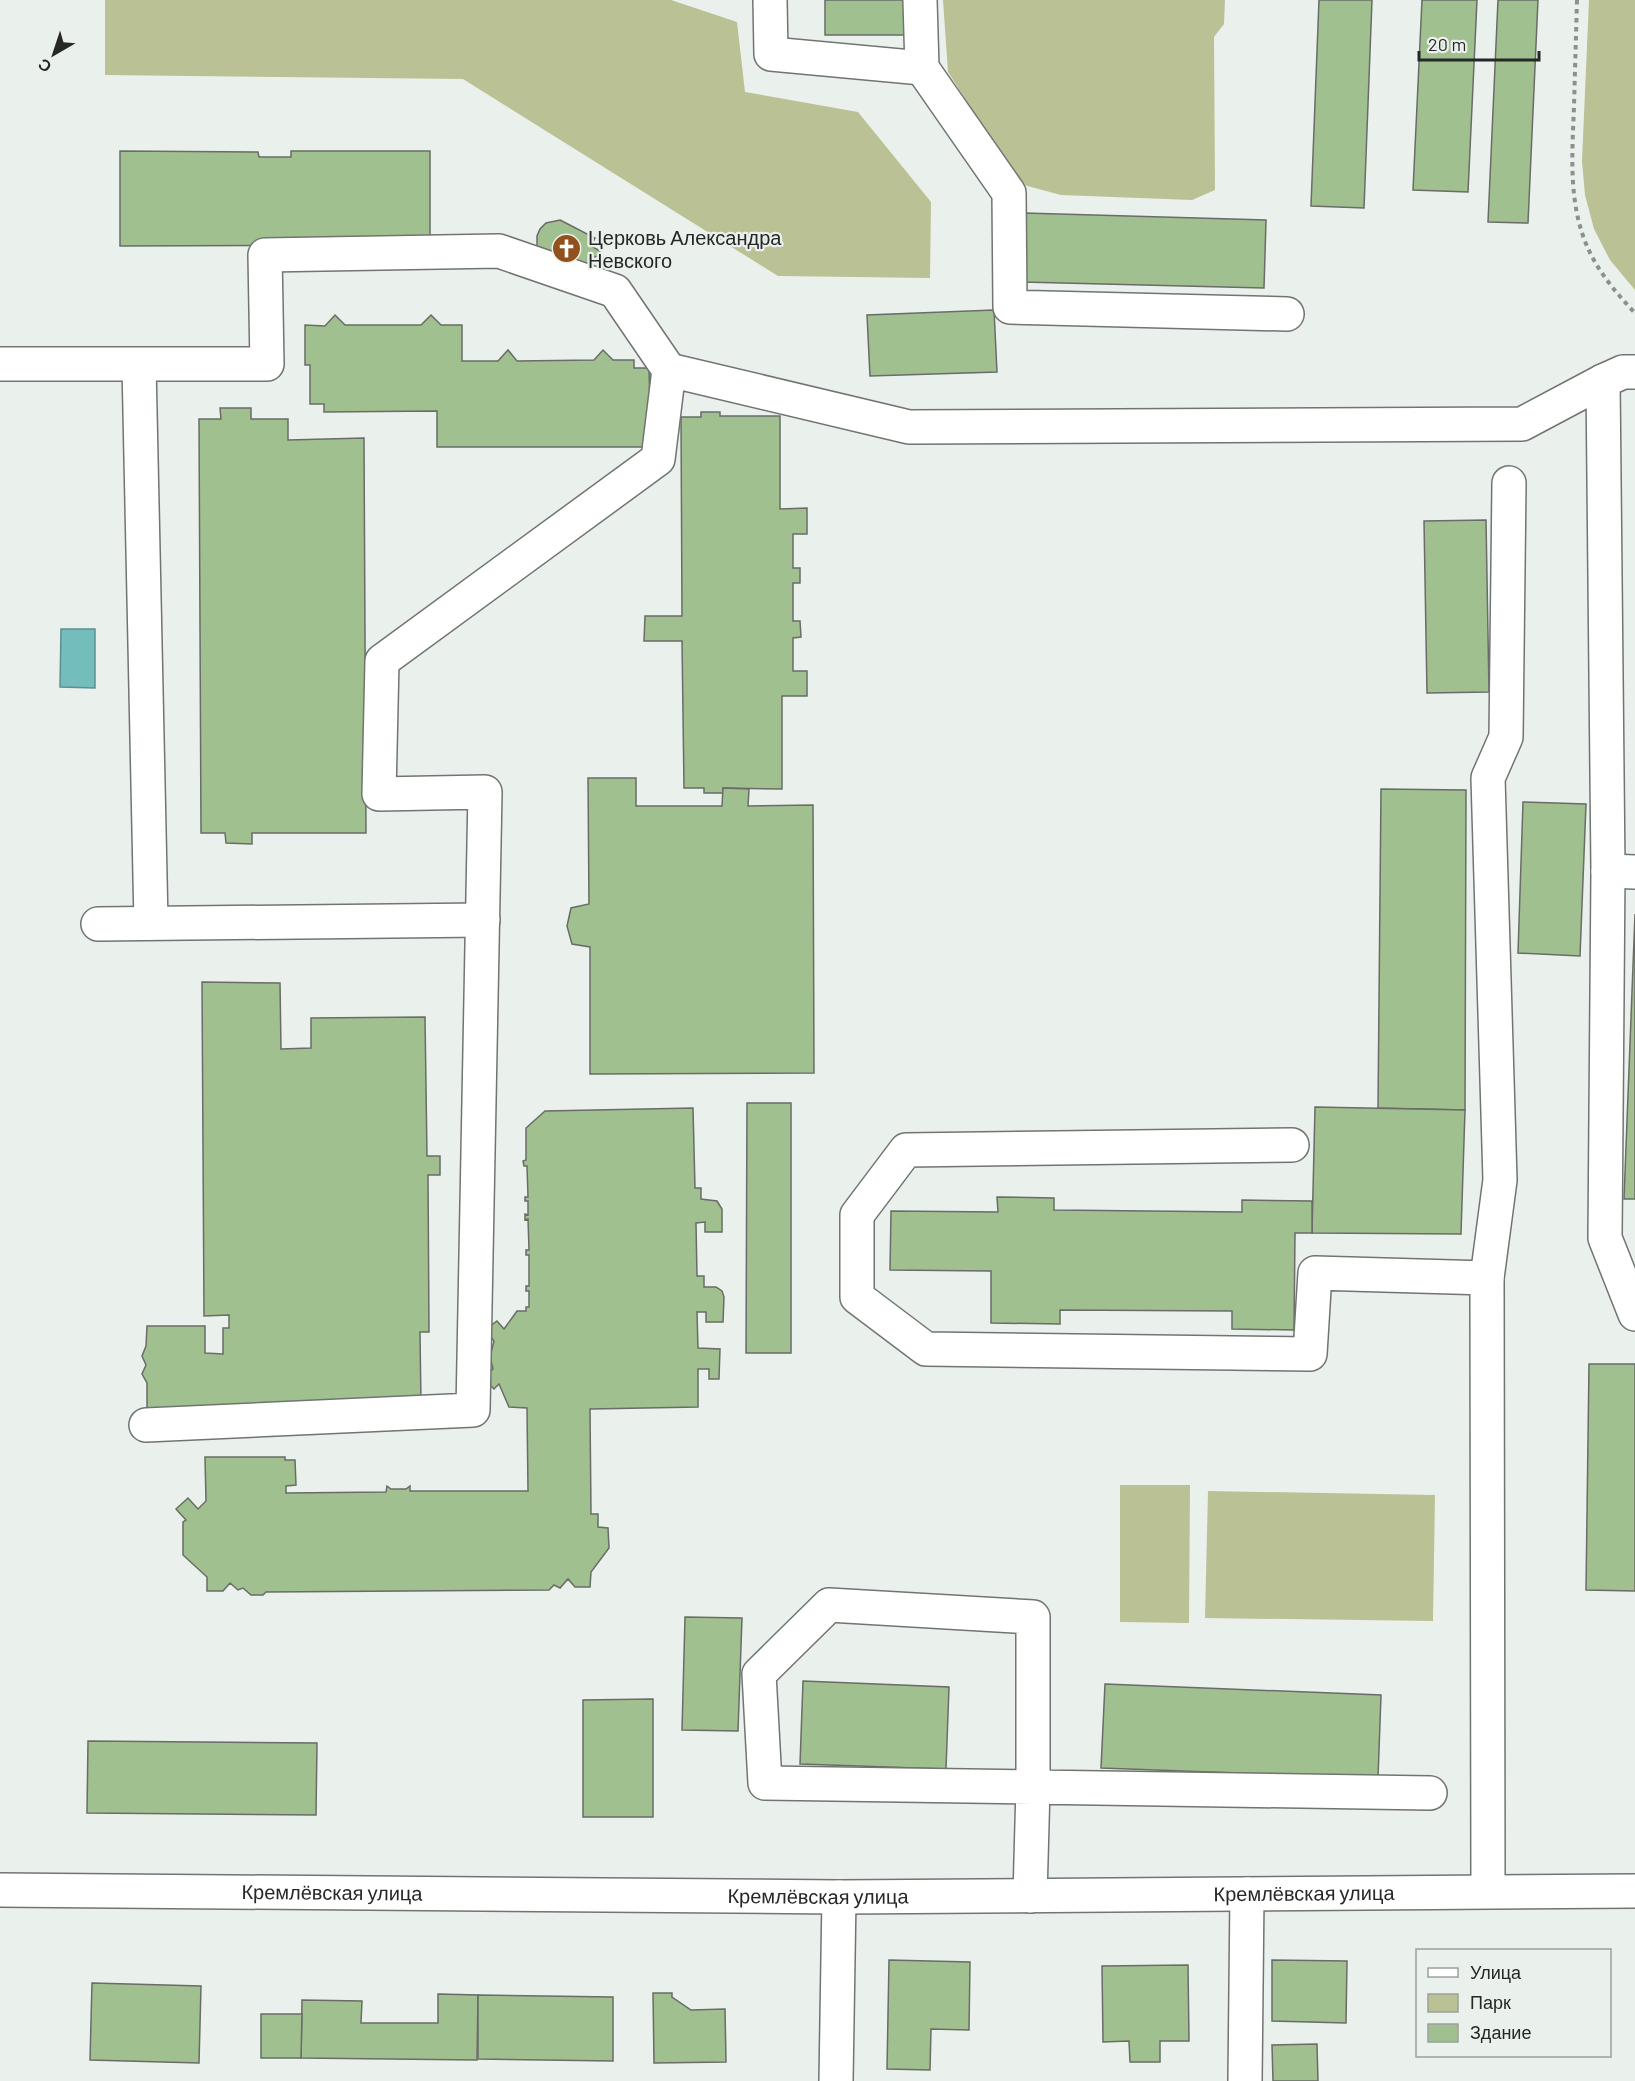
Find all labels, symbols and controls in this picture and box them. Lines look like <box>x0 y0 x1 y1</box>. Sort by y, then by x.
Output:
north arrow <box>24 24 84 84</box>
scale bar <box>1419 24 1539 62</box>
text: 20 m <box>1428 33 1466 55</box>
text: С <box>33 55 55 77</box>
place label: Церковь Александра Невского <box>588 225 782 272</box>
church icon: Церковь Александра Невского <box>551 233 583 265</box>
street label: Кремлёвская улица <box>241 1879 423 1905</box>
street label: Кремлёвская улица <box>1213 1880 1395 1905</box>
street label: Кремлёвская улица <box>727 1883 909 1908</box>
legend <box>1416 1949 1611 2057</box>
text: Улица <box>1470 1961 1522 1983</box>
text: Парк <box>1470 1991 1511 2013</box>
text: Здание <box>1470 2021 1531 2043</box>

